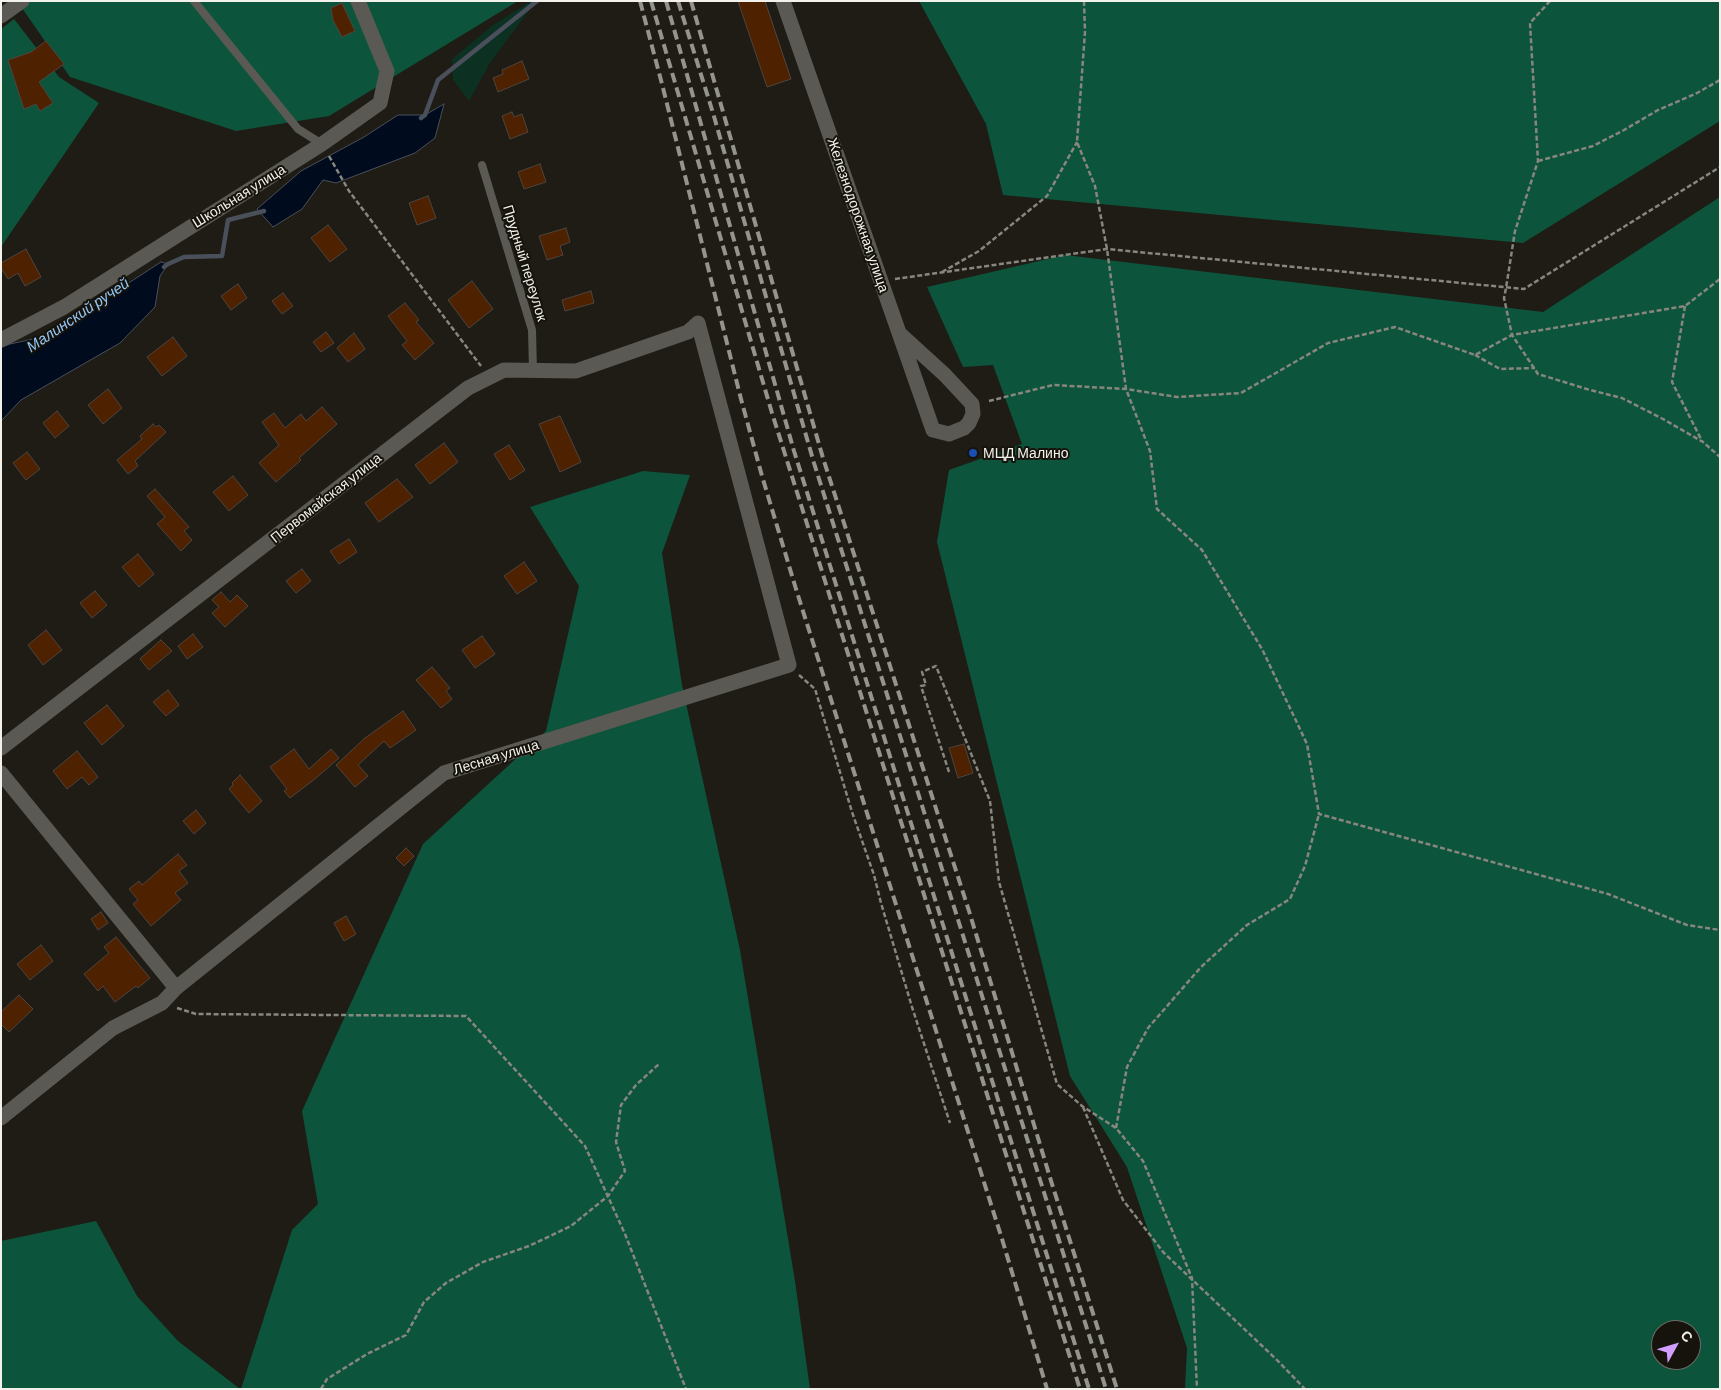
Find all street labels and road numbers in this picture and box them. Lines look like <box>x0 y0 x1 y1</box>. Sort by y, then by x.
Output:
street label: Железнодорожная улица <box>824 135 892 295</box>
street label: Школьная улица <box>189 161 289 231</box>
street label: Прудный переулок <box>499 203 551 323</box>
street label: Первомайская улица <box>267 450 385 546</box>
street label: Лесная улица <box>451 736 541 778</box>

